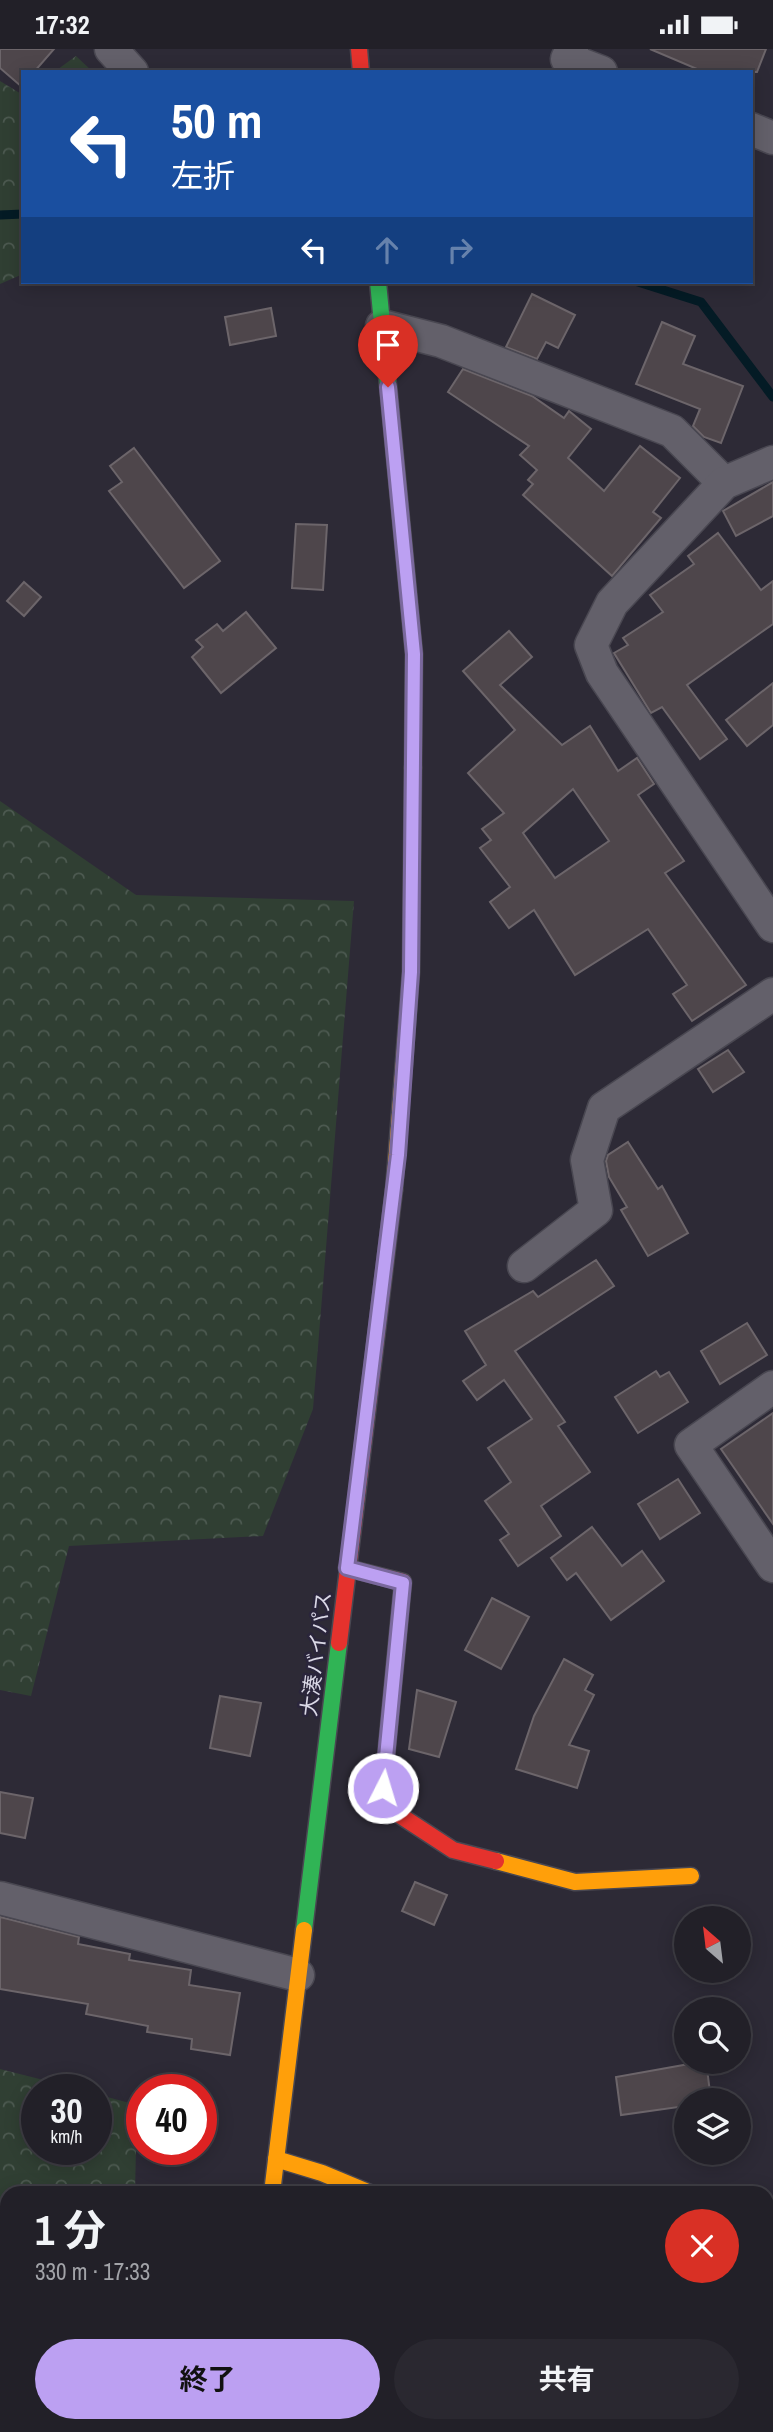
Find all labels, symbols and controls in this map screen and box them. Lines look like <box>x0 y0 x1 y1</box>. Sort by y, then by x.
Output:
text: 17:32 <box>35 7 90 42</box>
text: 50 m <box>171 87 263 153</box>
icon: left <box>56 98 147 189</box>
text: 左折 <box>171 154 235 197</box>
icon: left <box>295 231 333 269</box>
icon: ahead <box>368 231 406 269</box>
icon: right <box>441 231 479 269</box>
pin <box>358 315 418 387</box>
icon: arrive <box>369 326 407 364</box>
street label: 大湊バイパス <box>294 1590 338 1718</box>
position arrow <box>346 1751 420 1825</box>
north arrow <box>674 1906 751 1983</box>
map controls <box>674 1906 751 2165</box>
button: search <box>674 1997 751 2074</box>
speed limit sign: 40 <box>126 2074 217 2165</box>
text: 30 <box>51 2087 82 2134</box>
button: layers <box>674 2088 751 2165</box>
text: km/h <box>51 2124 83 2149</box>
text: 1 分 <box>35 2202 106 2258</box>
button: close <box>665 2209 739 2283</box>
text: 330 m · 17:33 <box>35 2256 150 2287</box>
button: 終了 <box>35 2339 380 2419</box>
button: 共有 <box>394 2339 739 2419</box>

